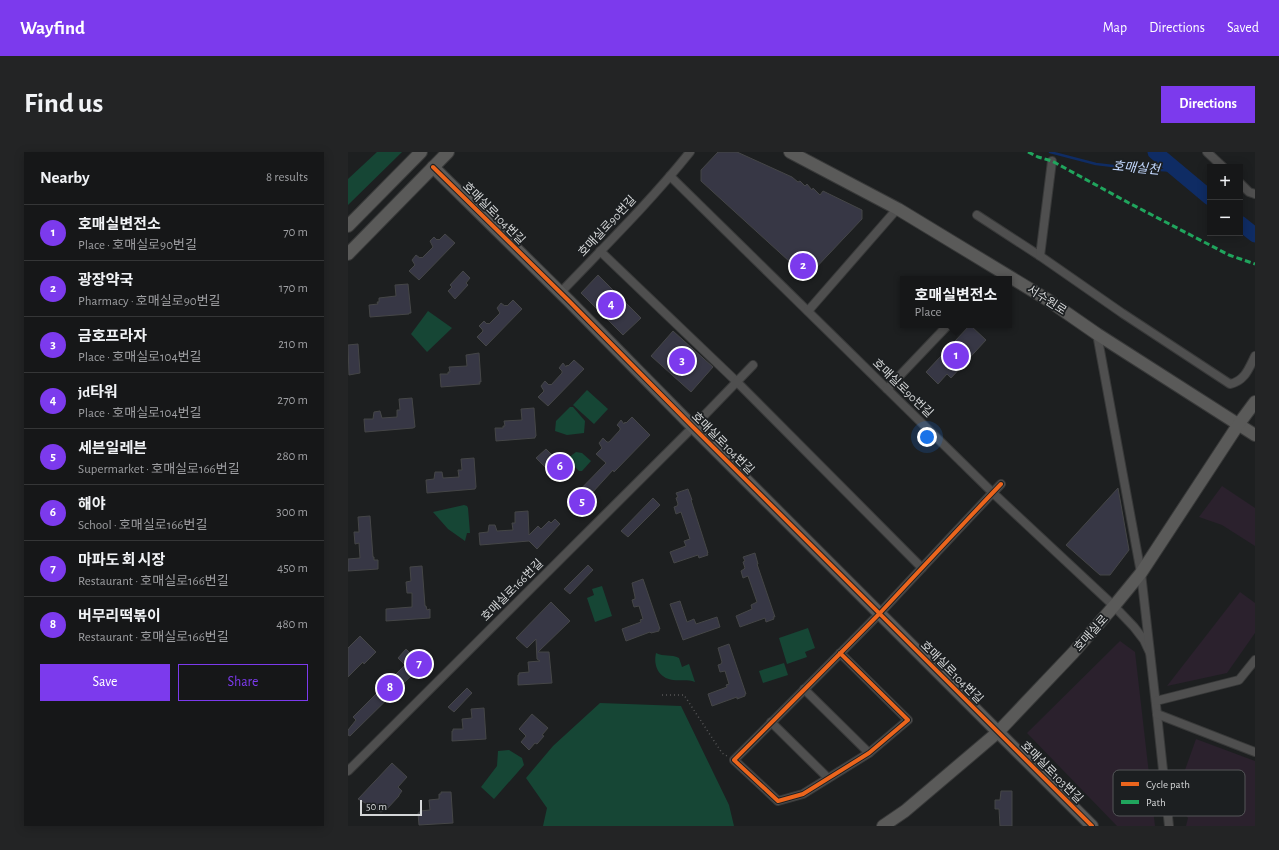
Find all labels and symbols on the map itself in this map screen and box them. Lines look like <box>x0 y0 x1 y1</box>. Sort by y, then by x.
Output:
water label: 호매실천 <box>1111 159 1161 177</box>
street label: 호매실로104번길 <box>461 180 527 246</box>
street label: 호매실로90번길 <box>576 193 638 259</box>
pin: 2 <box>790 251 816 281</box>
street label: 서수원로 <box>1025 283 1069 317</box>
pin: 4 <box>598 290 624 320</box>
pin: 1 <box>943 341 969 371</box>
pin: 3 <box>669 346 695 376</box>
street label: 호매실로90번길 <box>871 357 935 419</box>
street label: 호매실로104번길 <box>690 410 756 476</box>
your location <box>917 427 937 447</box>
pin: 6 <box>547 452 573 482</box>
pin: 5 <box>569 487 595 517</box>
street label: 호매실로166번길 <box>479 557 545 623</box>
street label: 호매실로 <box>1072 613 1110 653</box>
street label: 호매실로104번길 <box>919 639 985 705</box>
pin: 7 <box>406 649 432 679</box>
pin: 8 <box>377 673 403 703</box>
street label: 호매실로103번길 <box>1019 739 1085 805</box>
legend <box>1113 770 1245 816</box>
text: Cycle path <box>1146 779 1190 790</box>
text: Path <box>1146 797 1166 808</box>
scale bar <box>360 798 422 817</box>

